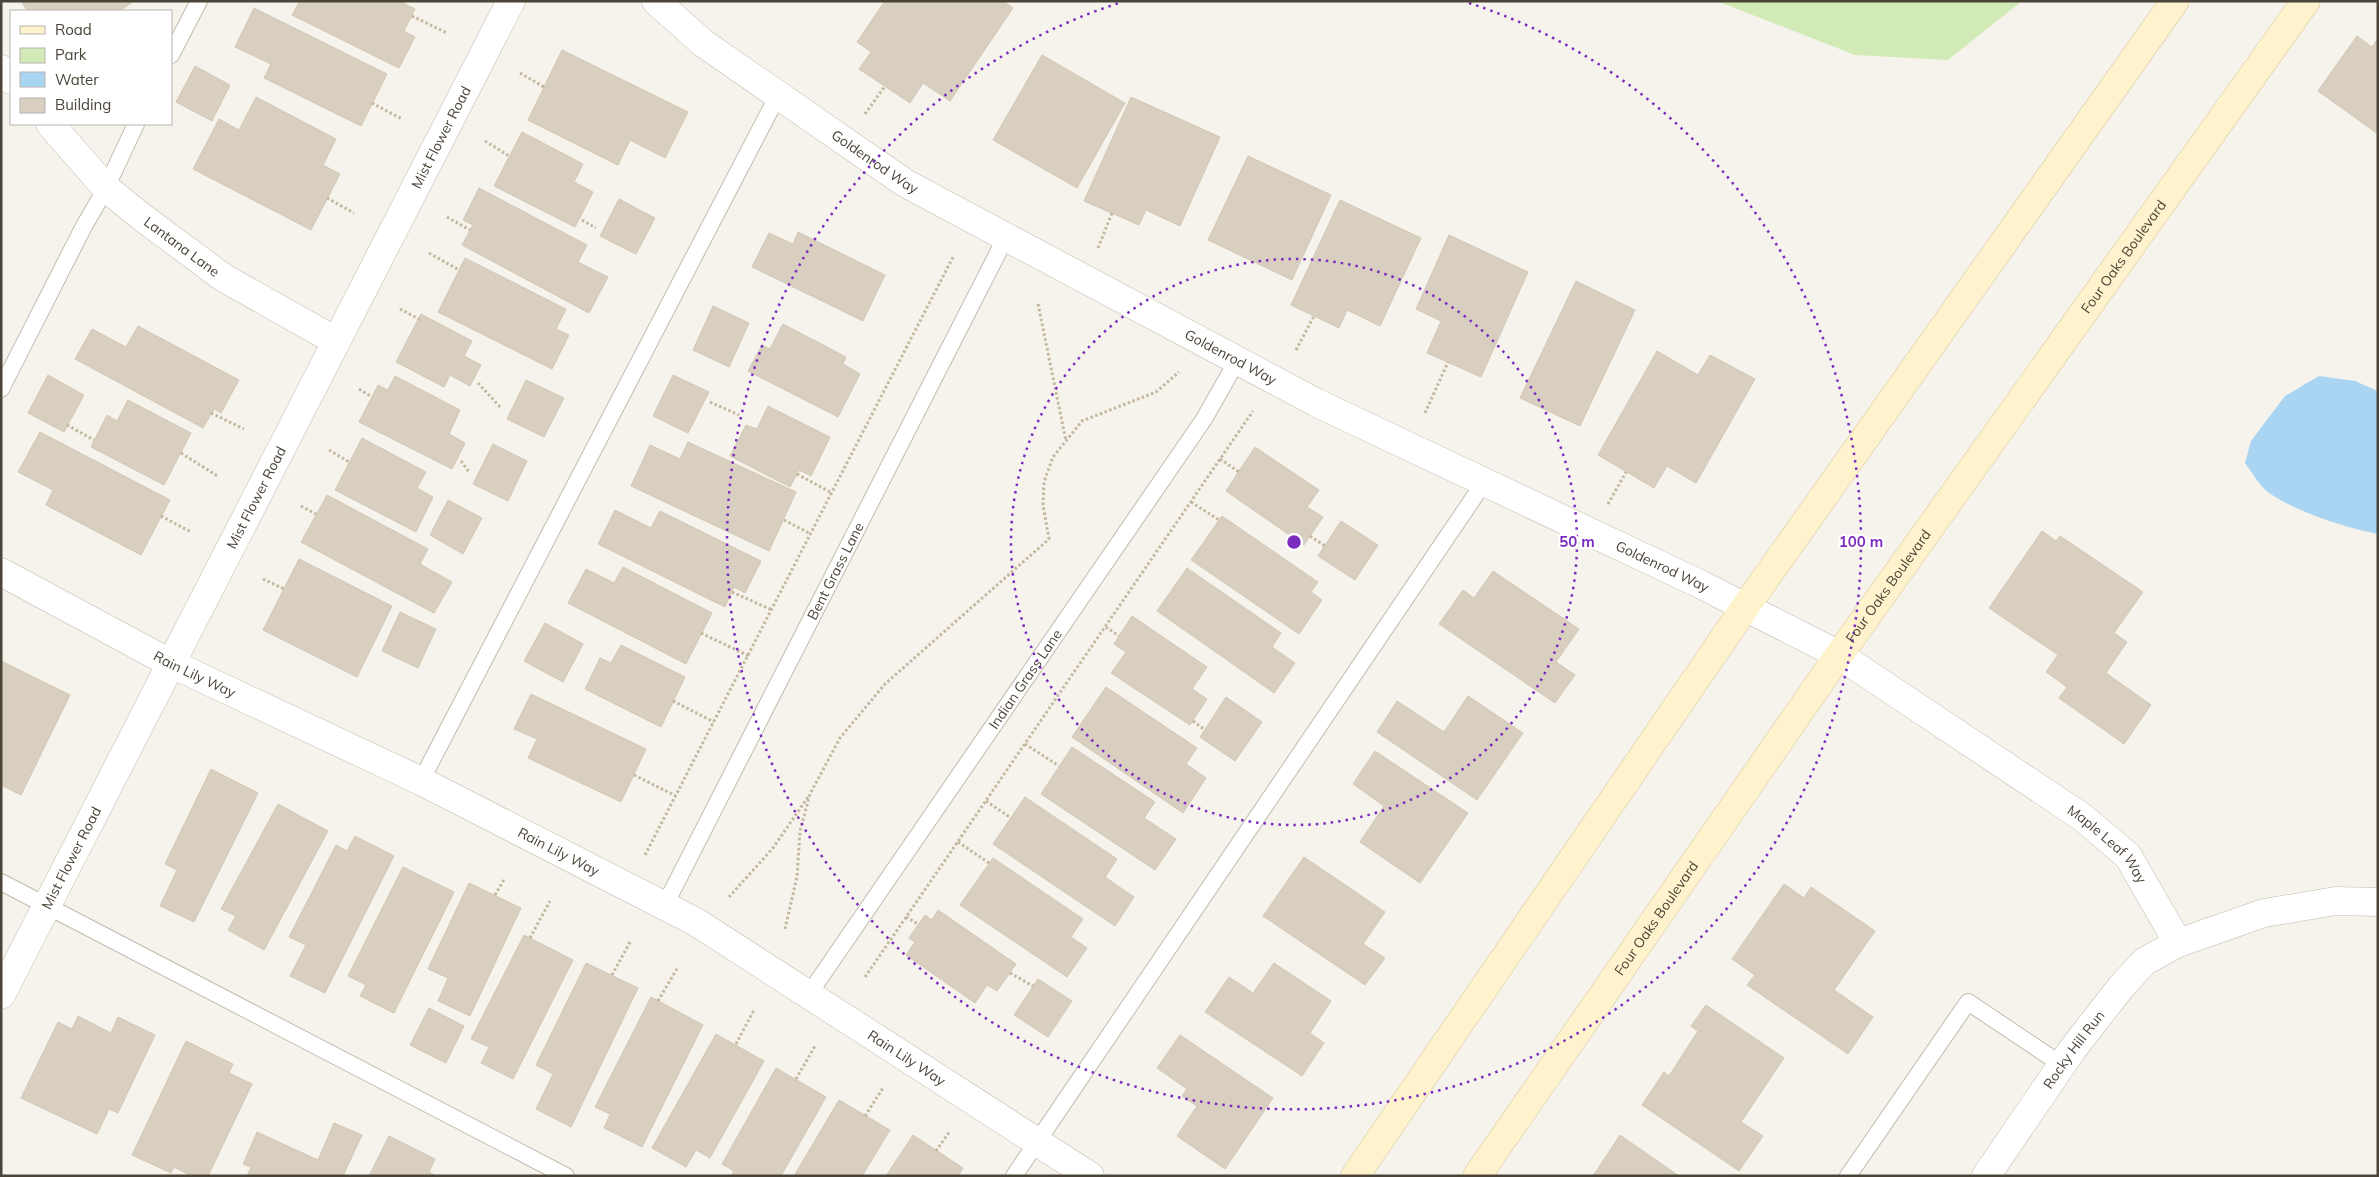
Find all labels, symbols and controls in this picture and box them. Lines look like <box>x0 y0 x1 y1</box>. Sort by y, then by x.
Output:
legend <box>10 10 172 125</box>
text: Road <box>55 20 92 39</box>
text: Park <box>55 45 87 64</box>
text: Water <box>55 70 99 89</box>
street label: Mist Flower Road <box>407 83 475 192</box>
text: Building <box>55 95 111 114</box>
street label: Goldenrod Way <box>828 126 922 198</box>
street label: Four Oaks Boulevard <box>2077 196 2170 317</box>
street label: Lantana Lane <box>140 213 223 281</box>
street label: Goldenrod Way <box>1182 325 1280 389</box>
street label: Mist Flower Road <box>222 443 290 552</box>
street label: Bent Grass Lane <box>803 519 868 623</box>
street label: Four Oaks Boulevard <box>1842 526 1935 646</box>
text: 50 m <box>1559 532 1595 551</box>
text: 100 m <box>1839 532 1883 551</box>
centre of rings <box>1285 533 1303 551</box>
street label: Goldenrod Way <box>1613 537 1713 596</box>
street label: Indian Grass Lane <box>985 626 1066 732</box>
street label: Rain Lily Way <box>150 647 239 702</box>
street label: Maple Leaf Way <box>2064 801 2151 887</box>
street label: Mist Flower Road <box>38 804 105 912</box>
street label: Rain Lily Way <box>515 823 603 880</box>
street label: Four Oaks Boulevard <box>1610 858 1702 979</box>
street label: Rocky Hill Run <box>2039 1007 2109 1092</box>
street label: Rain Lily Way <box>864 1026 950 1090</box>

